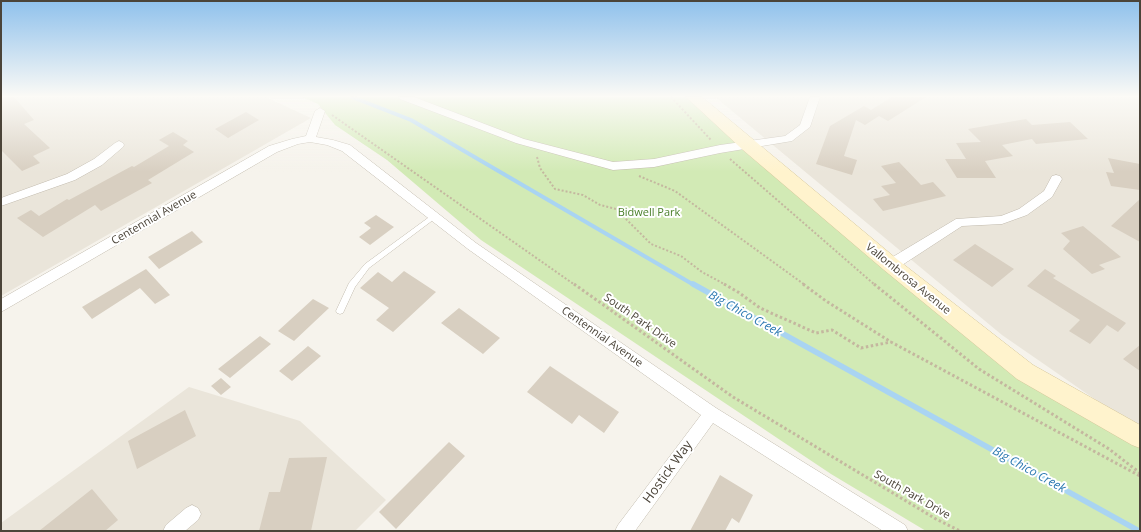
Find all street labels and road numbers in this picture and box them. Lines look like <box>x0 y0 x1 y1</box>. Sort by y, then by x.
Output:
street label: Centennial Avenue <box>109 188 199 248</box>
street label: Vallombrosa Avenue <box>863 241 953 317</box>
street label: South Park Drive <box>601 291 679 351</box>
street label: Centennial Avenue <box>559 304 645 370</box>
street label: Hostick Way <box>640 438 696 506</box>
street label: South Park Drive <box>872 468 952 522</box>

